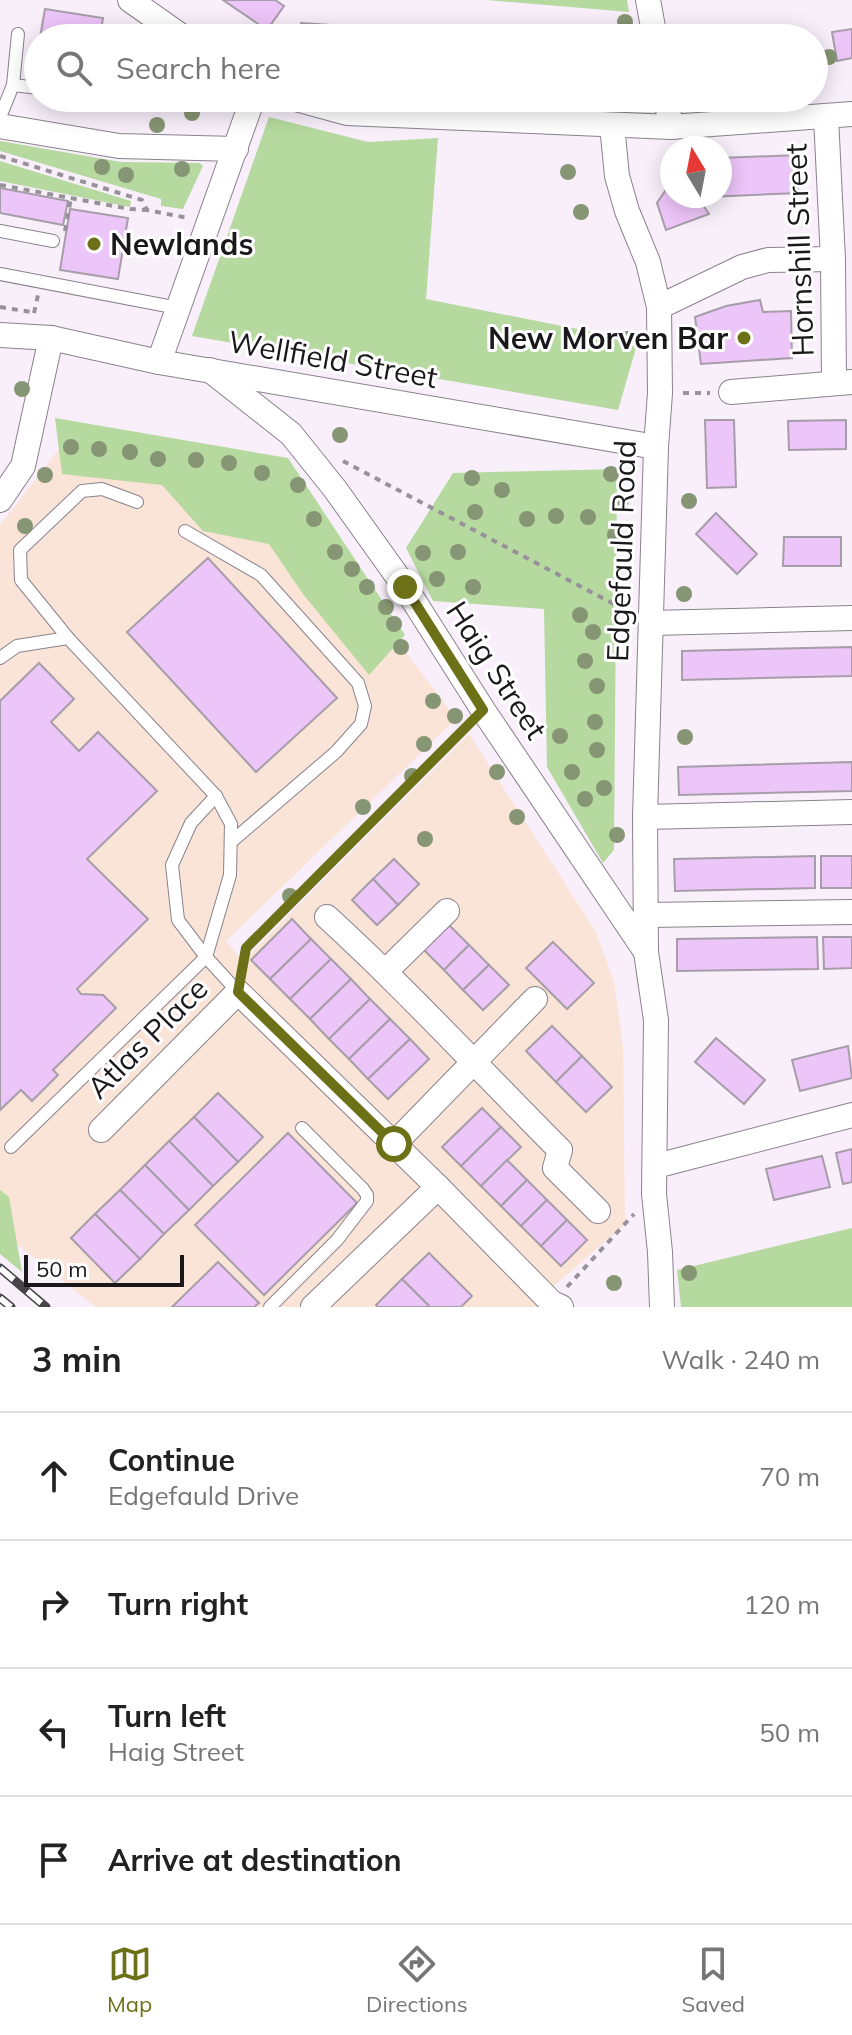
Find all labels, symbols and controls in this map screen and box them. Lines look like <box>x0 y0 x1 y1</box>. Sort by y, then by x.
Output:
search box <box>24 24 828 112</box>
icon: search <box>52 46 96 90</box>
text: Search here <box>116 49 281 87</box>
north arrow <box>660 136 732 208</box>
street label: Hornshill Street <box>776 143 822 357</box>
place label: Newlands <box>110 225 254 263</box>
marker: Newlands <box>85 235 103 253</box>
place label: New Morven Bar <box>488 319 728 357</box>
street label: Wellfield Street <box>225 322 441 396</box>
marker: New Morven Bar <box>735 329 753 347</box>
street label: Edgefauld Road <box>598 440 644 662</box>
route end <box>387 569 423 605</box>
street label: Haig Street <box>438 594 556 746</box>
street label: Atlas Place <box>79 970 215 1106</box>
route start <box>376 1126 412 1162</box>
scale bar <box>24 1251 184 1287</box>
text: 50 m <box>36 1255 87 1283</box>
text: 3 min <box>32 1338 122 1381</box>
text: Walk · 240 m <box>661 1343 820 1376</box>
text: Continue <box>108 1441 235 1479</box>
icon: ahead <box>32 1454 76 1498</box>
text: 70 m <box>759 1460 820 1493</box>
text: Edgefauld Drive <box>108 1479 299 1512</box>
icon: right <box>32 1582 76 1626</box>
text: Turn right <box>108 1585 248 1623</box>
text: 120 m <box>744 1588 820 1621</box>
text: Turn left <box>108 1697 226 1735</box>
icon: left <box>32 1710 76 1754</box>
text: 50 m <box>759 1716 820 1749</box>
text: Haig Street <box>108 1735 244 1768</box>
icon: arrive <box>32 1838 76 1882</box>
text: Arrive at destination <box>108 1841 402 1879</box>
tab: Map <box>107 1942 152 2018</box>
tab: Directions <box>366 1942 468 2018</box>
tab: Saved <box>682 1942 745 2018</box>

